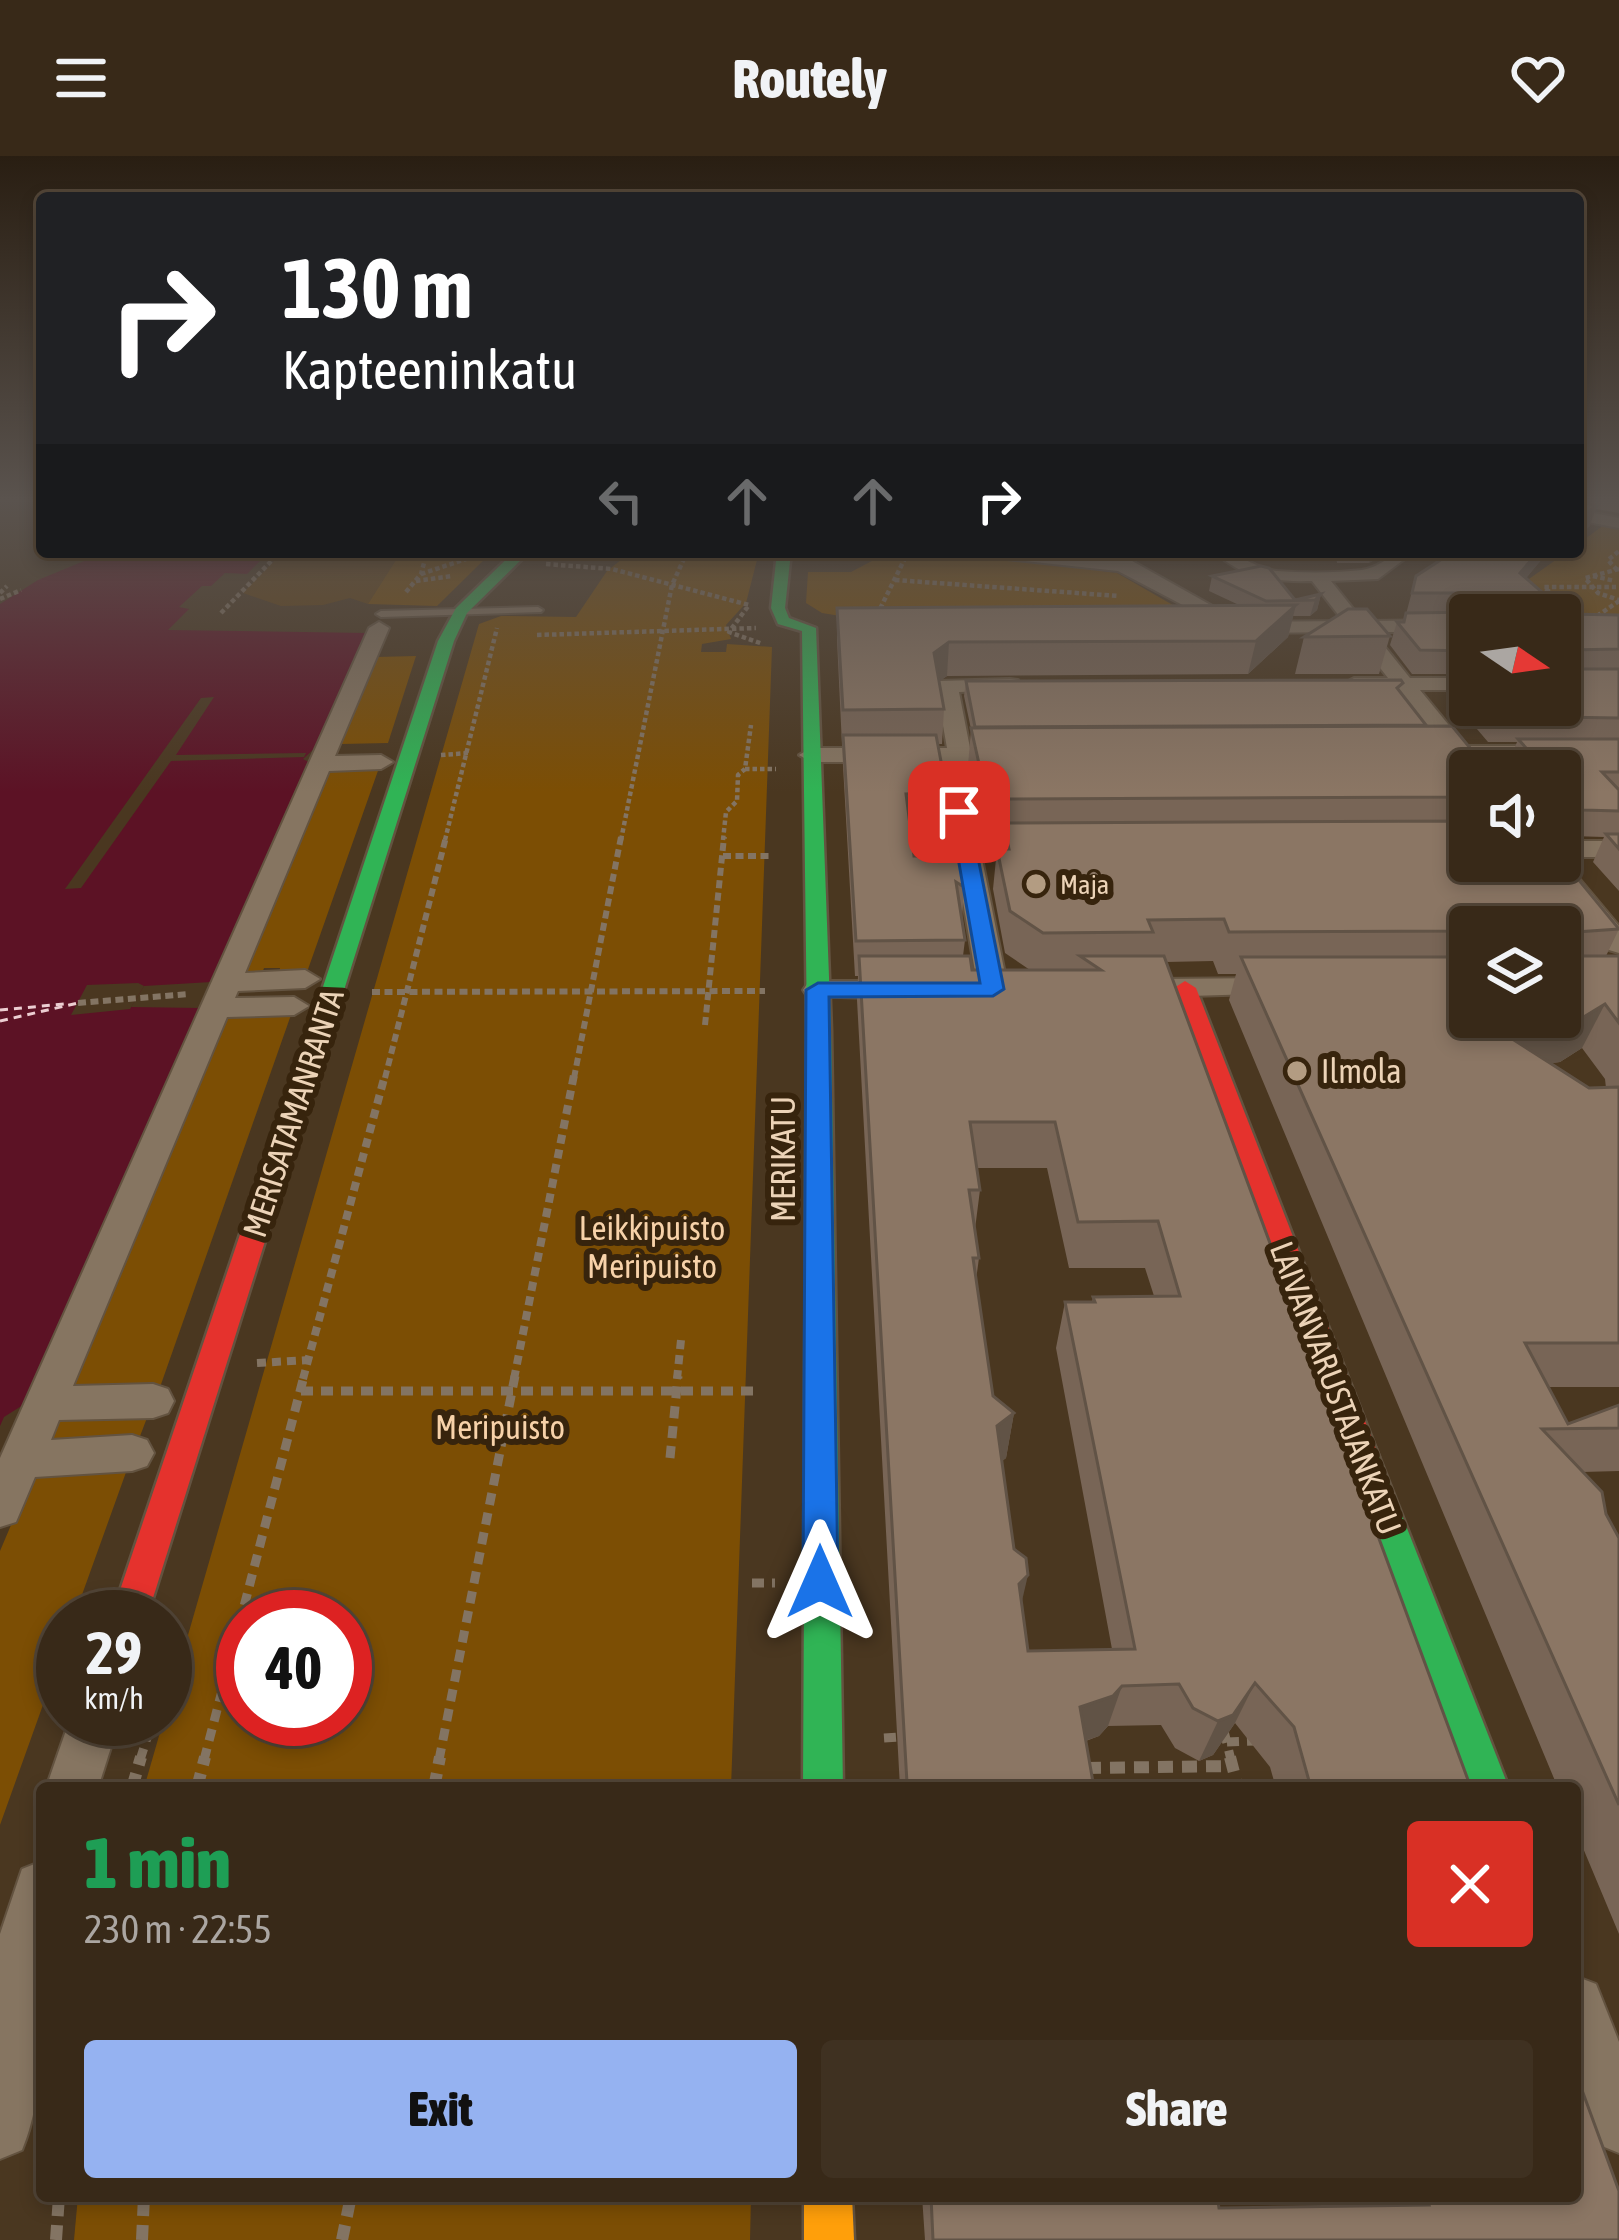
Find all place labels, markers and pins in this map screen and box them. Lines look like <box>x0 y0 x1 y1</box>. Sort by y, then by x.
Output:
pin <box>908 761 1010 863</box>
place label: Maja <box>1060 869 1109 900</box>
marker: Maja <box>1023 871 1049 897</box>
place label: Ilmola <box>1321 1052 1402 1090</box>
marker: Ilmola <box>1284 1058 1310 1084</box>

